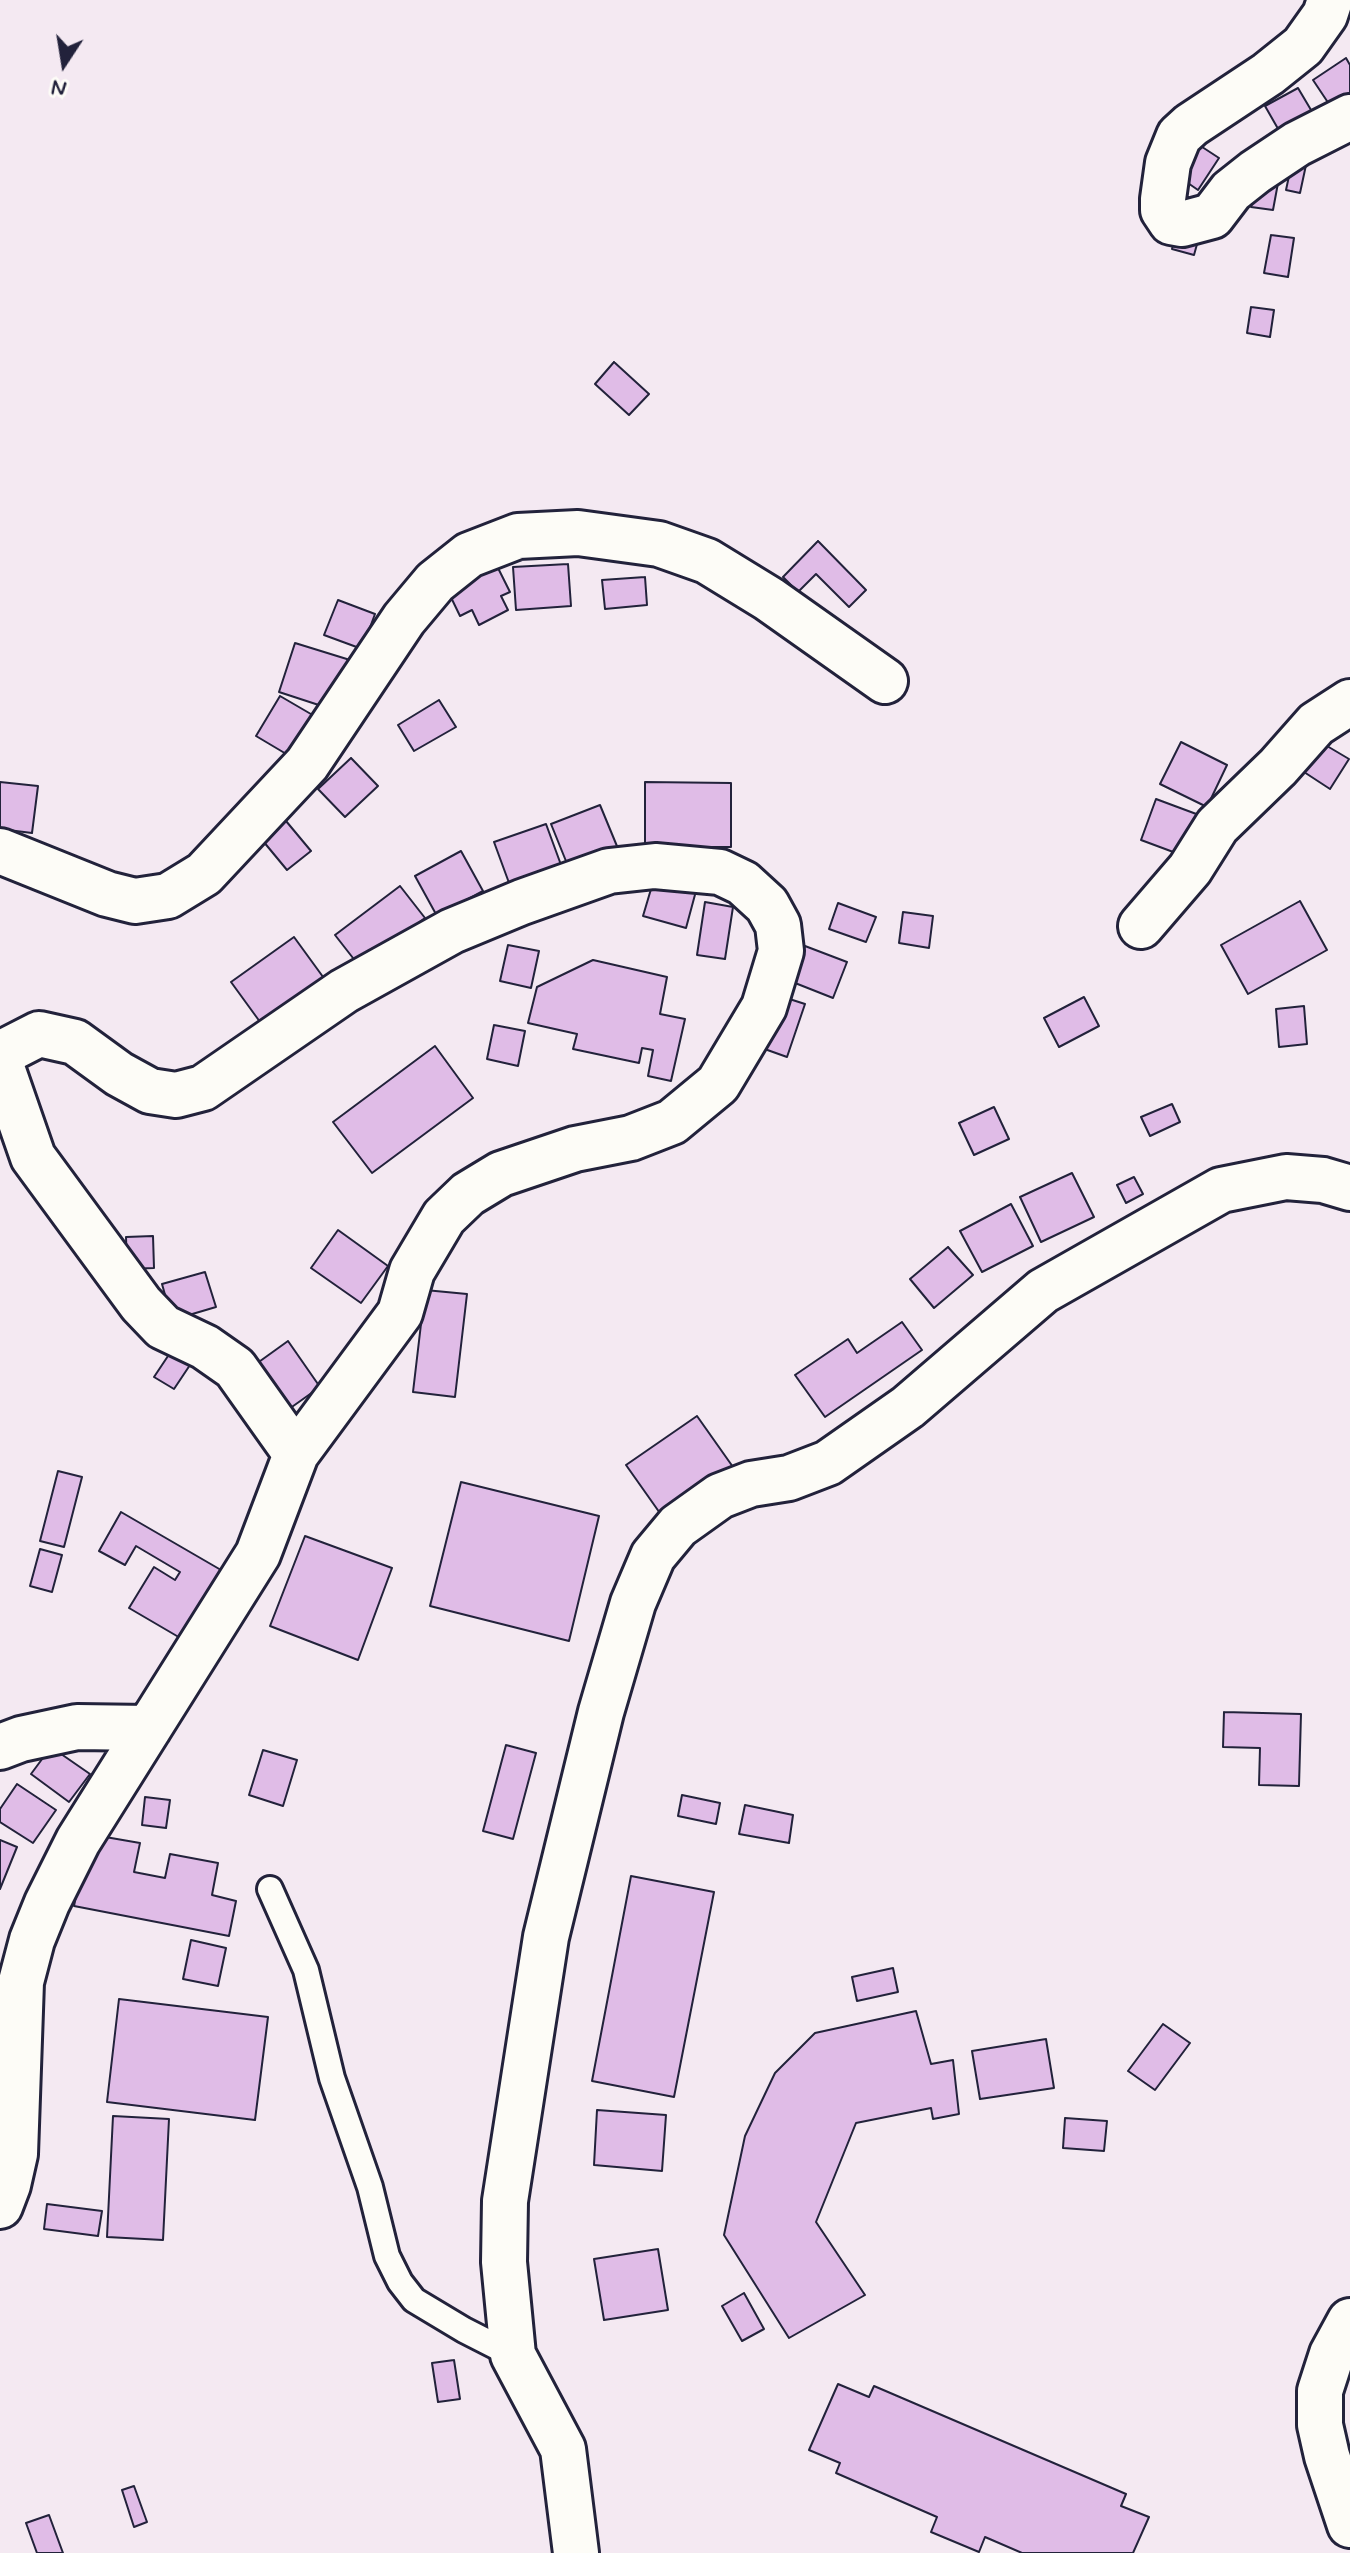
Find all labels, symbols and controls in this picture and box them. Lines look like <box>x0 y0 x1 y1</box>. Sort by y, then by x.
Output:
north arrow <box>24 24 104 104</box>
text: N <box>49 72 69 103</box>

